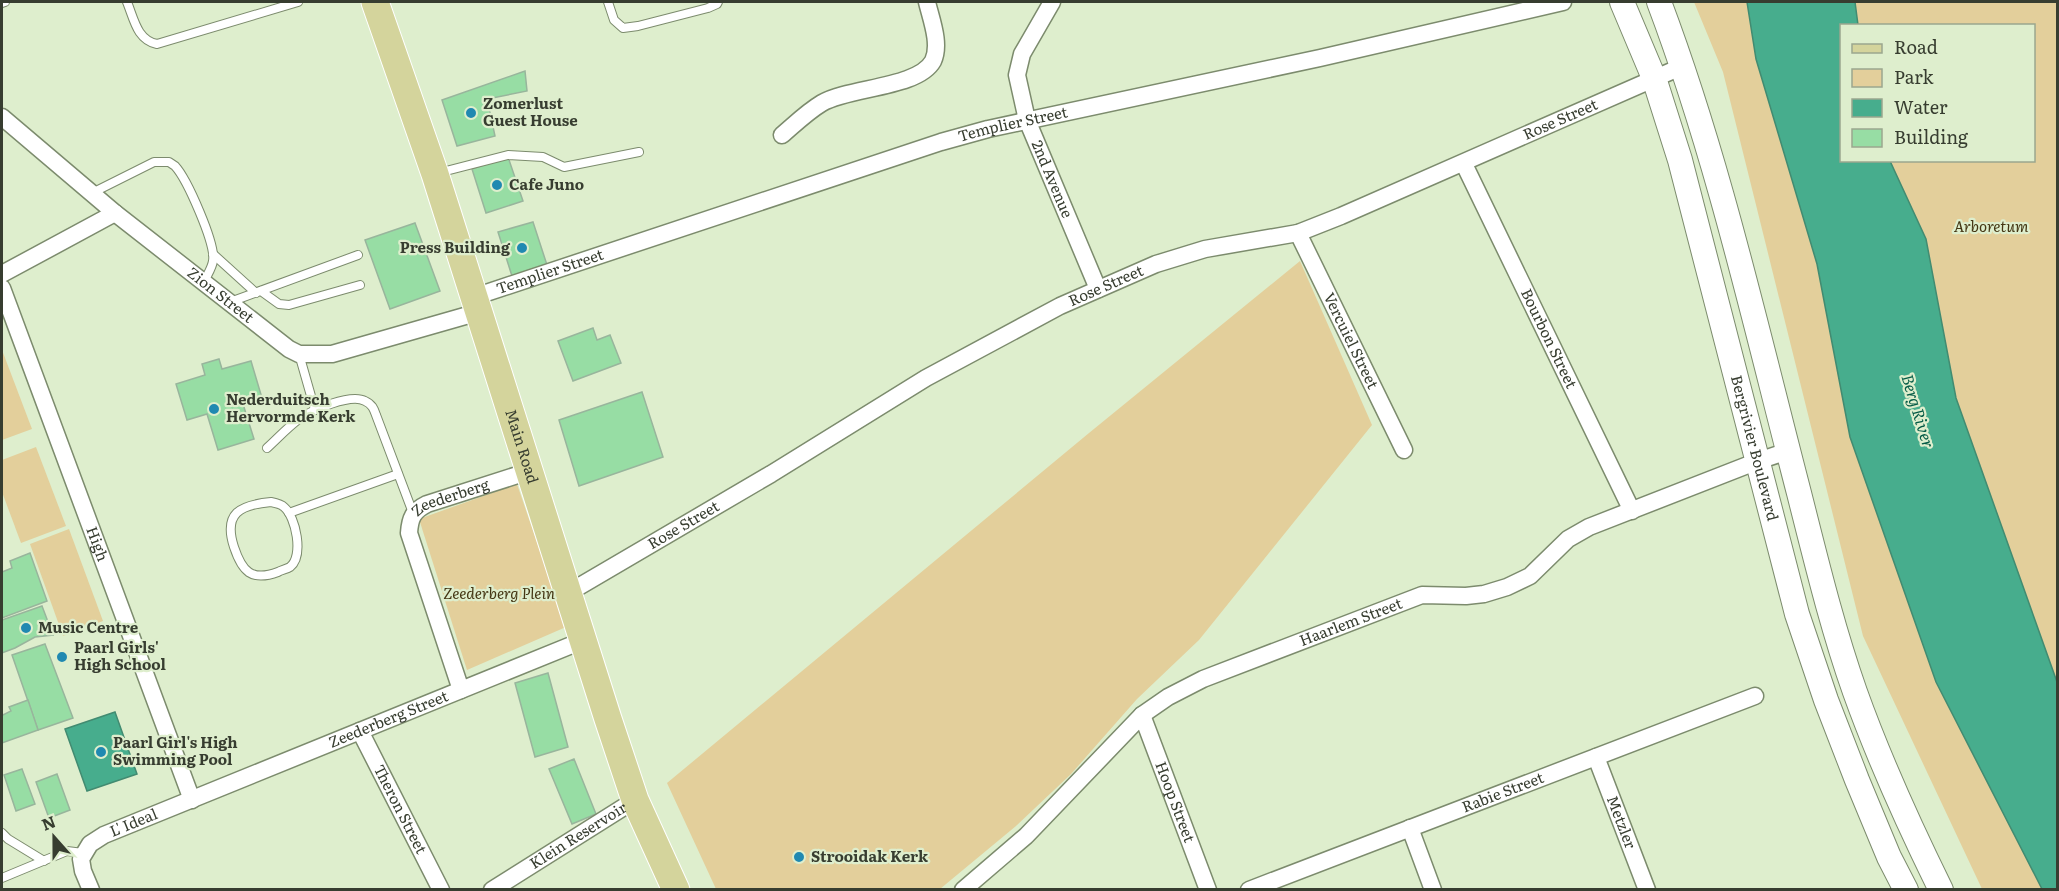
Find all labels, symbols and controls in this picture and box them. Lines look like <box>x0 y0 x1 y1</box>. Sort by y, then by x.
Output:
legend <box>1840 24 2035 162</box>
text: Road <box>1894 33 1938 60</box>
text: Park <box>1894 63 1935 90</box>
place label: Zomerlust Guest House <box>483 91 578 131</box>
street label: Rose Street <box>1519 92 1601 145</box>
text: Water <box>1894 93 1948 120</box>
street label: Templier Street <box>955 99 1069 147</box>
marker: Zomerlust Guest House <box>464 106 478 120</box>
text: Building <box>1894 123 1969 150</box>
street label: 2nd Avenue <box>1027 136 1080 221</box>
place label: Cafe Juno <box>509 172 584 195</box>
marker: Cafe Juno <box>490 178 504 192</box>
park label: Arboretum <box>1954 214 2028 237</box>
place label: Press Building <box>400 235 511 258</box>
marker: Press Building <box>515 241 529 255</box>
street label: Templier Street <box>493 242 606 299</box>
street label: Rose Street <box>1064 258 1146 311</box>
street label: Zion Street <box>183 261 260 328</box>
street label: Bourbon Street <box>1516 284 1584 392</box>
street label: Vercuiel Street <box>1319 288 1385 392</box>
water label: Berg River <box>1896 371 1942 451</box>
street label: Bergrivier Boulevard <box>1726 372 1786 523</box>
place label: Nederduitsch Hervormde Kerk <box>226 387 356 427</box>
marker: Nederduitsch Hervormde Kerk <box>207 402 221 416</box>
street label: Main Road <box>500 406 546 486</box>
street label: Zeederberg <box>405 472 492 521</box>
street label: Rose Street <box>643 494 723 554</box>
street label: High <box>81 523 115 564</box>
park label: Zeederberg Plein <box>443 581 555 604</box>
street label: Haarlem Street <box>1296 591 1405 651</box>
place label: Music Centre <box>38 615 139 638</box>
marker: Music Centre <box>19 621 33 635</box>
place label: Paarl Girls' High School <box>74 635 167 675</box>
marker: Paarl Girls' High School <box>55 650 69 664</box>
street label: Zeederberg Street <box>325 683 451 753</box>
place label: Paarl Girl's High Swimming Pool <box>113 730 238 770</box>
marker: Paarl Girl's High Swimming Pool <box>94 745 108 759</box>
street label: Hoop Street <box>1150 758 1202 845</box>
street label: Theron Street <box>369 760 434 857</box>
street label: Rabie Street <box>1458 765 1547 817</box>
street label: Metzler <box>1602 792 1643 852</box>
street label: Klein Reservoir <box>524 795 631 874</box>
street label: L' Ideal <box>106 802 161 842</box>
north arrow <box>24 807 84 867</box>
text: N <box>38 808 59 836</box>
place label: Strooidak Kerk <box>811 844 929 867</box>
marker: Strooidak Kerk <box>792 850 806 864</box>

